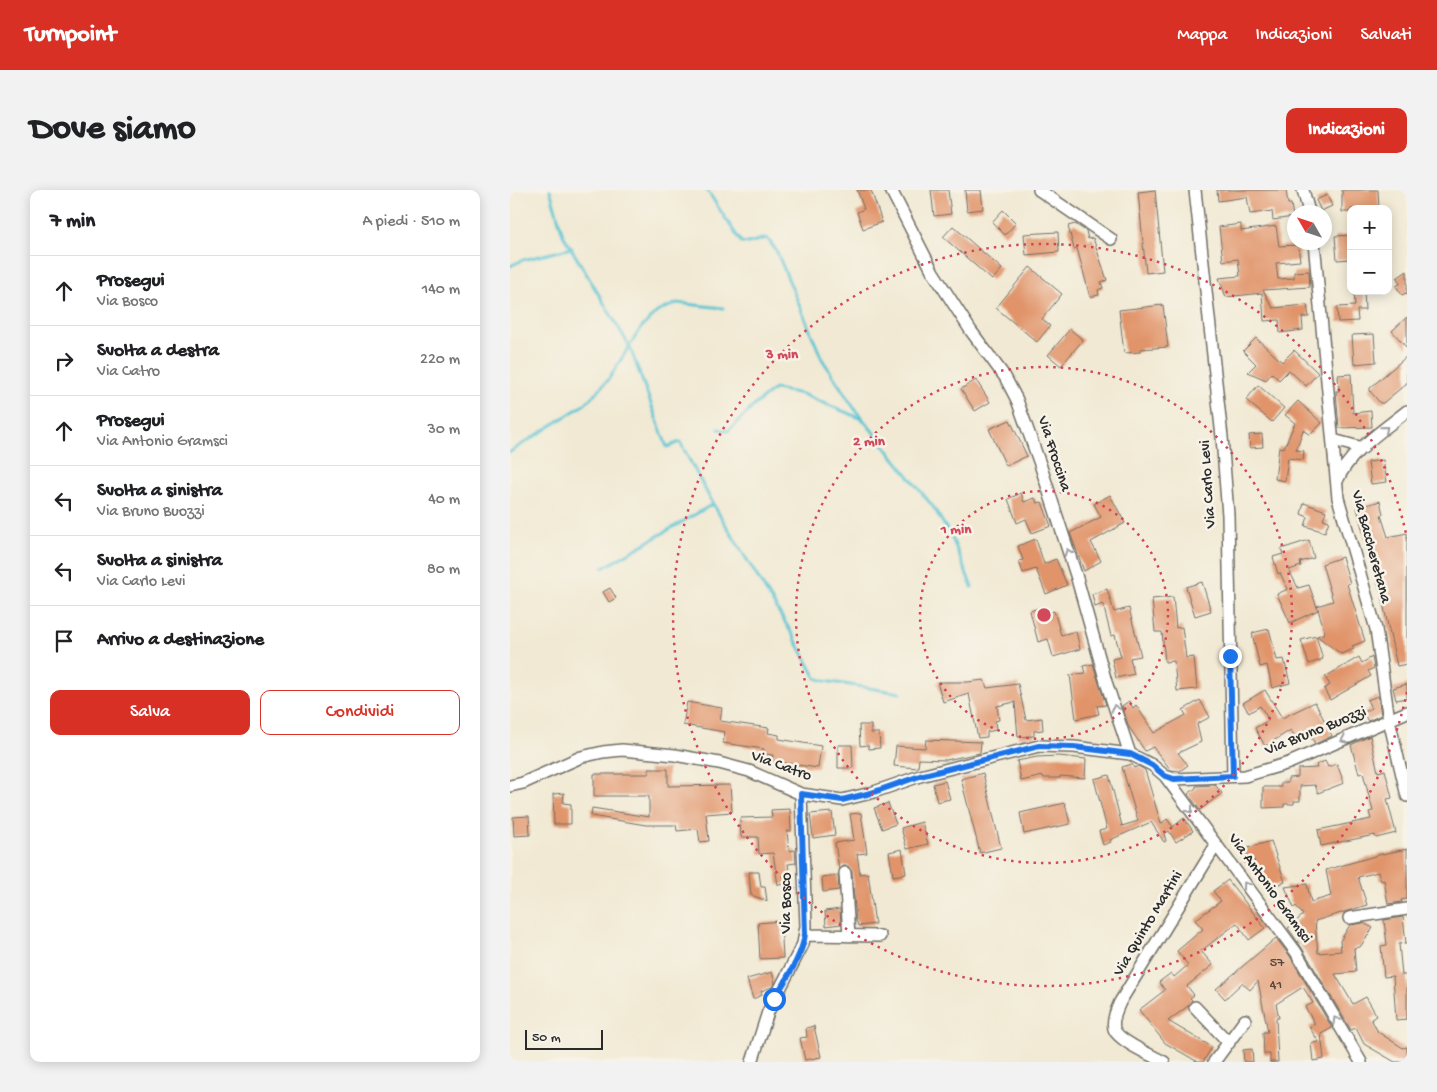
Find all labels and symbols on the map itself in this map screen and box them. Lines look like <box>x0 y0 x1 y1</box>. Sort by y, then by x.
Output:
north arrow <box>1287 205 1332 250</box>
text: 3 min <box>765 346 799 364</box>
street label: Via Froccina <box>1032 413 1074 495</box>
one-way arrow <box>1379 426 1388 435</box>
text: 2 min <box>853 433 886 451</box>
street label: Via Carlo Levi <box>1196 439 1222 530</box>
street label: Via Baccheretana <box>1346 488 1394 606</box>
text: 1 min <box>940 521 972 539</box>
one-way arrow <box>1064 548 1074 557</box>
centre of rings <box>1035 606 1053 624</box>
route end <box>1219 645 1242 668</box>
street label: Via Bruno Buozzi <box>1262 703 1369 761</box>
one-way arrow <box>1110 704 1120 713</box>
one-way arrow <box>1341 734 1350 744</box>
street label: Via Catro <box>747 747 814 787</box>
one-way arrow <box>1185 804 1193 813</box>
street label: Via Antonio Gramsci <box>1222 830 1315 948</box>
street label: Via Quinto Martini <box>1110 868 1188 981</box>
street label: Via Bosco <box>778 872 797 935</box>
one-way arrow <box>1243 881 1252 891</box>
house number: 57 <box>1270 955 1285 972</box>
house number: 41 <box>1270 977 1282 994</box>
route start <box>763 988 786 1011</box>
one-way arrow <box>1333 1017 1343 1026</box>
scale bar <box>525 1027 602 1050</box>

